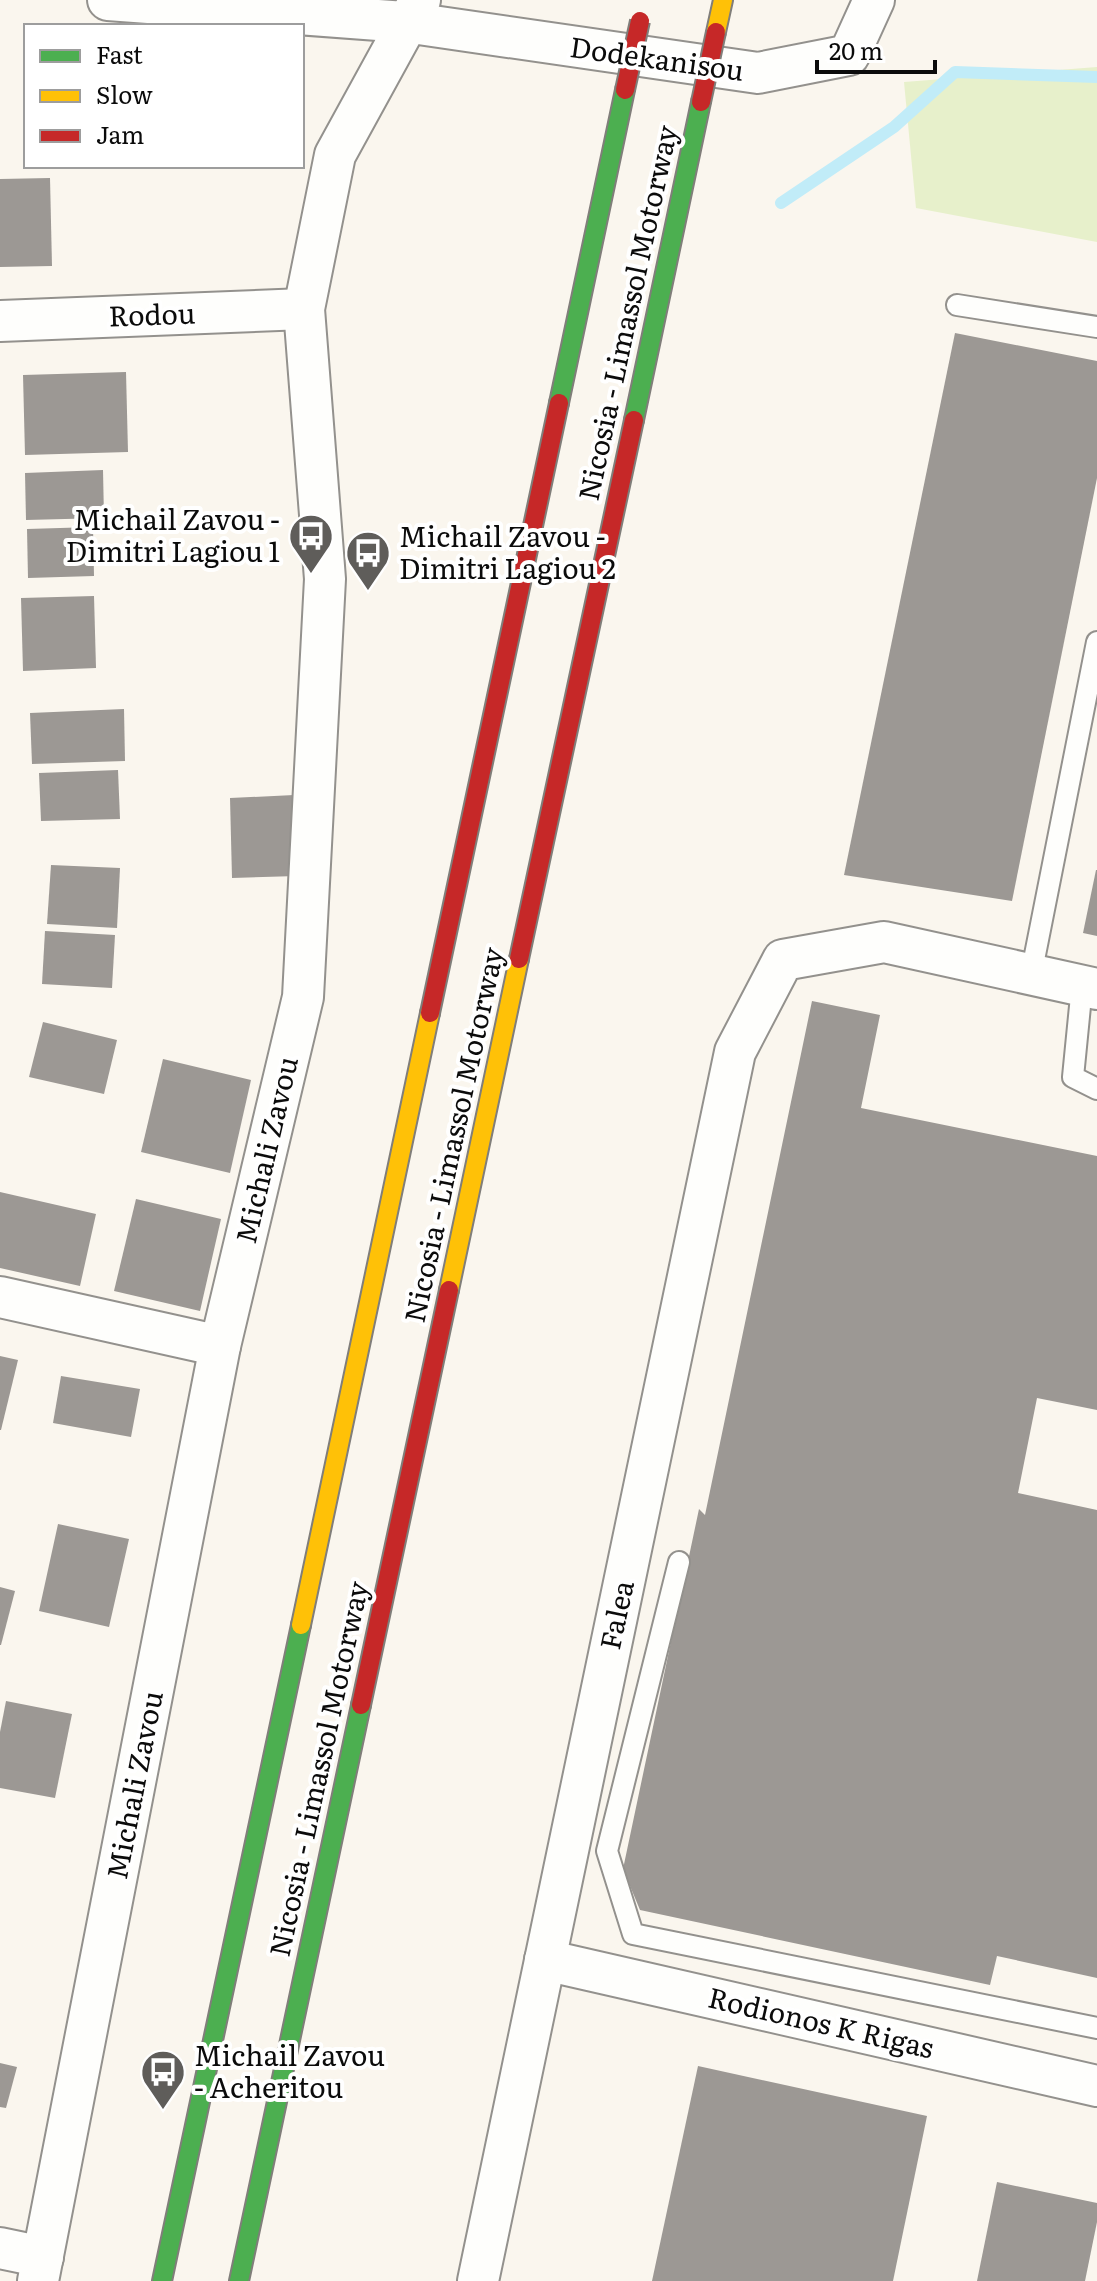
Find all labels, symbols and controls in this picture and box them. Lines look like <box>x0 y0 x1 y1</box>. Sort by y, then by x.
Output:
legend <box>24 24 304 168</box>
street label: Dodekanisou <box>568 24 747 90</box>
scale bar <box>817 24 935 74</box>
text: 20 m <box>829 32 883 67</box>
text: Fast <box>96 36 143 71</box>
text: Slow <box>96 76 153 111</box>
text: Jam <box>96 116 144 151</box>
street label: Nicosia - Limassol Motorway <box>566 120 687 504</box>
street label: Rodou <box>108 291 196 336</box>
place label: Michail Zavou - Dimitri Lagiou 1 <box>66 497 280 571</box>
bus stop icon: Michail Zavou - Dimitri Lagiou 1 <box>287 512 335 575</box>
place label: Michail Zavou - Dimitri Lagiou 2 <box>399 514 616 588</box>
bus stop icon: Michail Zavou - Dimitri Lagiou 2 <box>344 529 392 592</box>
street label: Nicosia - Limassol Motorway <box>392 942 513 1326</box>
street label: Michali Zavou <box>223 1052 307 1247</box>
street label: Nicosia - Limassol Motorway <box>257 1576 378 1960</box>
street label: Falea <box>587 1576 643 1653</box>
street label: Michali Zavou <box>94 1687 172 1882</box>
street label: Rodionos K Rigas <box>705 1975 938 2067</box>
place label: Michail Zavou - Acheritou <box>194 2033 385 2107</box>
bus stop icon: Michail Zavou - Acheritou <box>139 2048 187 2111</box>

